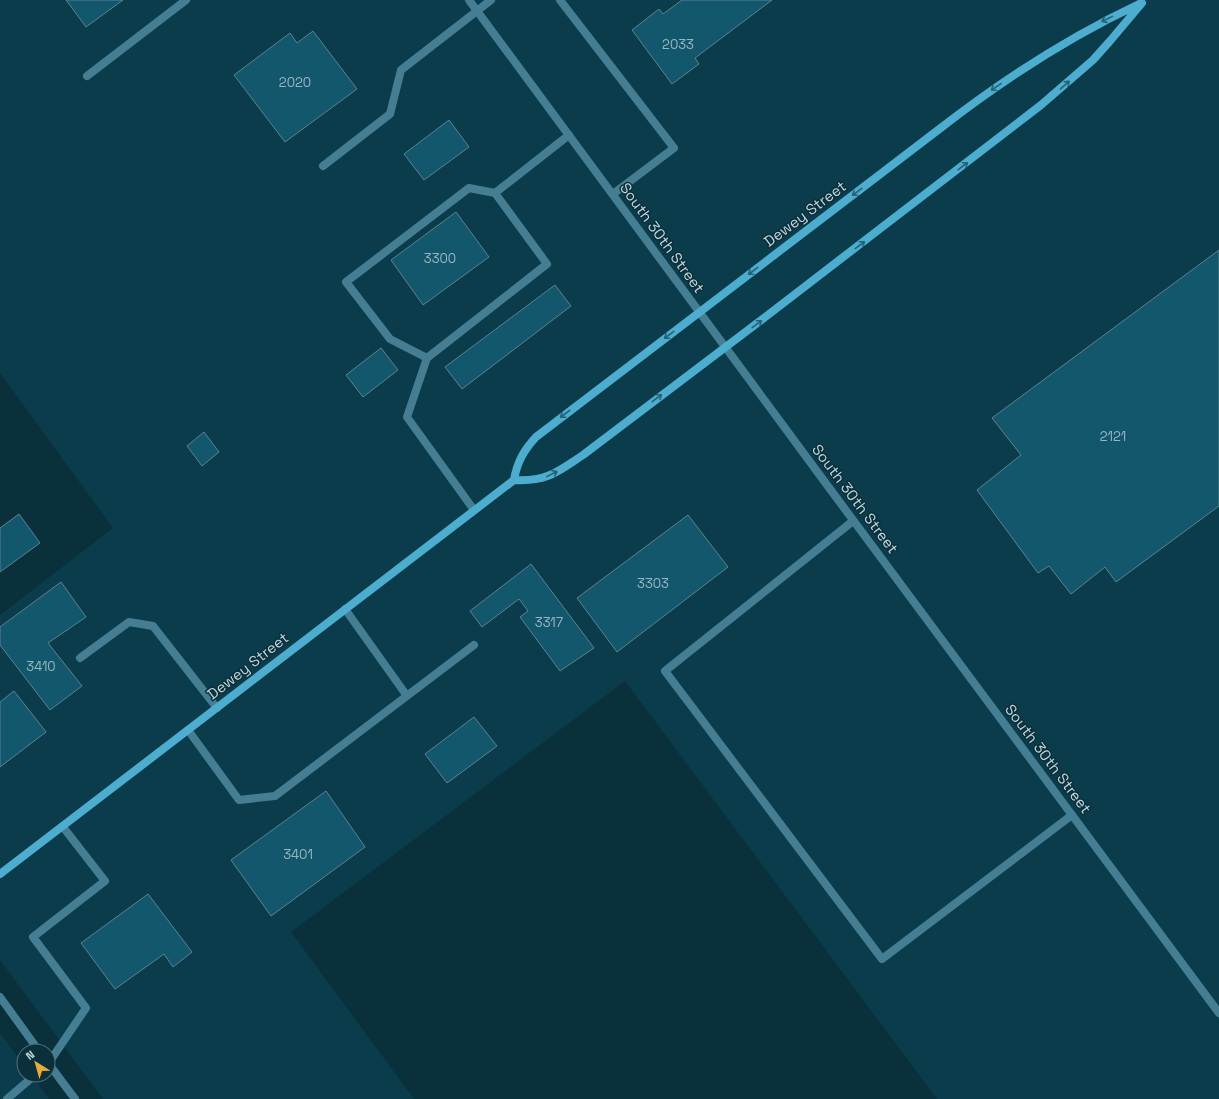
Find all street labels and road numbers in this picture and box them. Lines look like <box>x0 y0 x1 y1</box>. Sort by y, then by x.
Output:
street label: Dewey Street <box>760 176 850 251</box>
street label: South 30th Street <box>616 179 709 297</box>
street label: South 30th Street <box>808 440 903 557</box>
street label: Dewey Street <box>203 628 292 703</box>
street label: South 30th Street <box>1001 700 1096 817</box>

